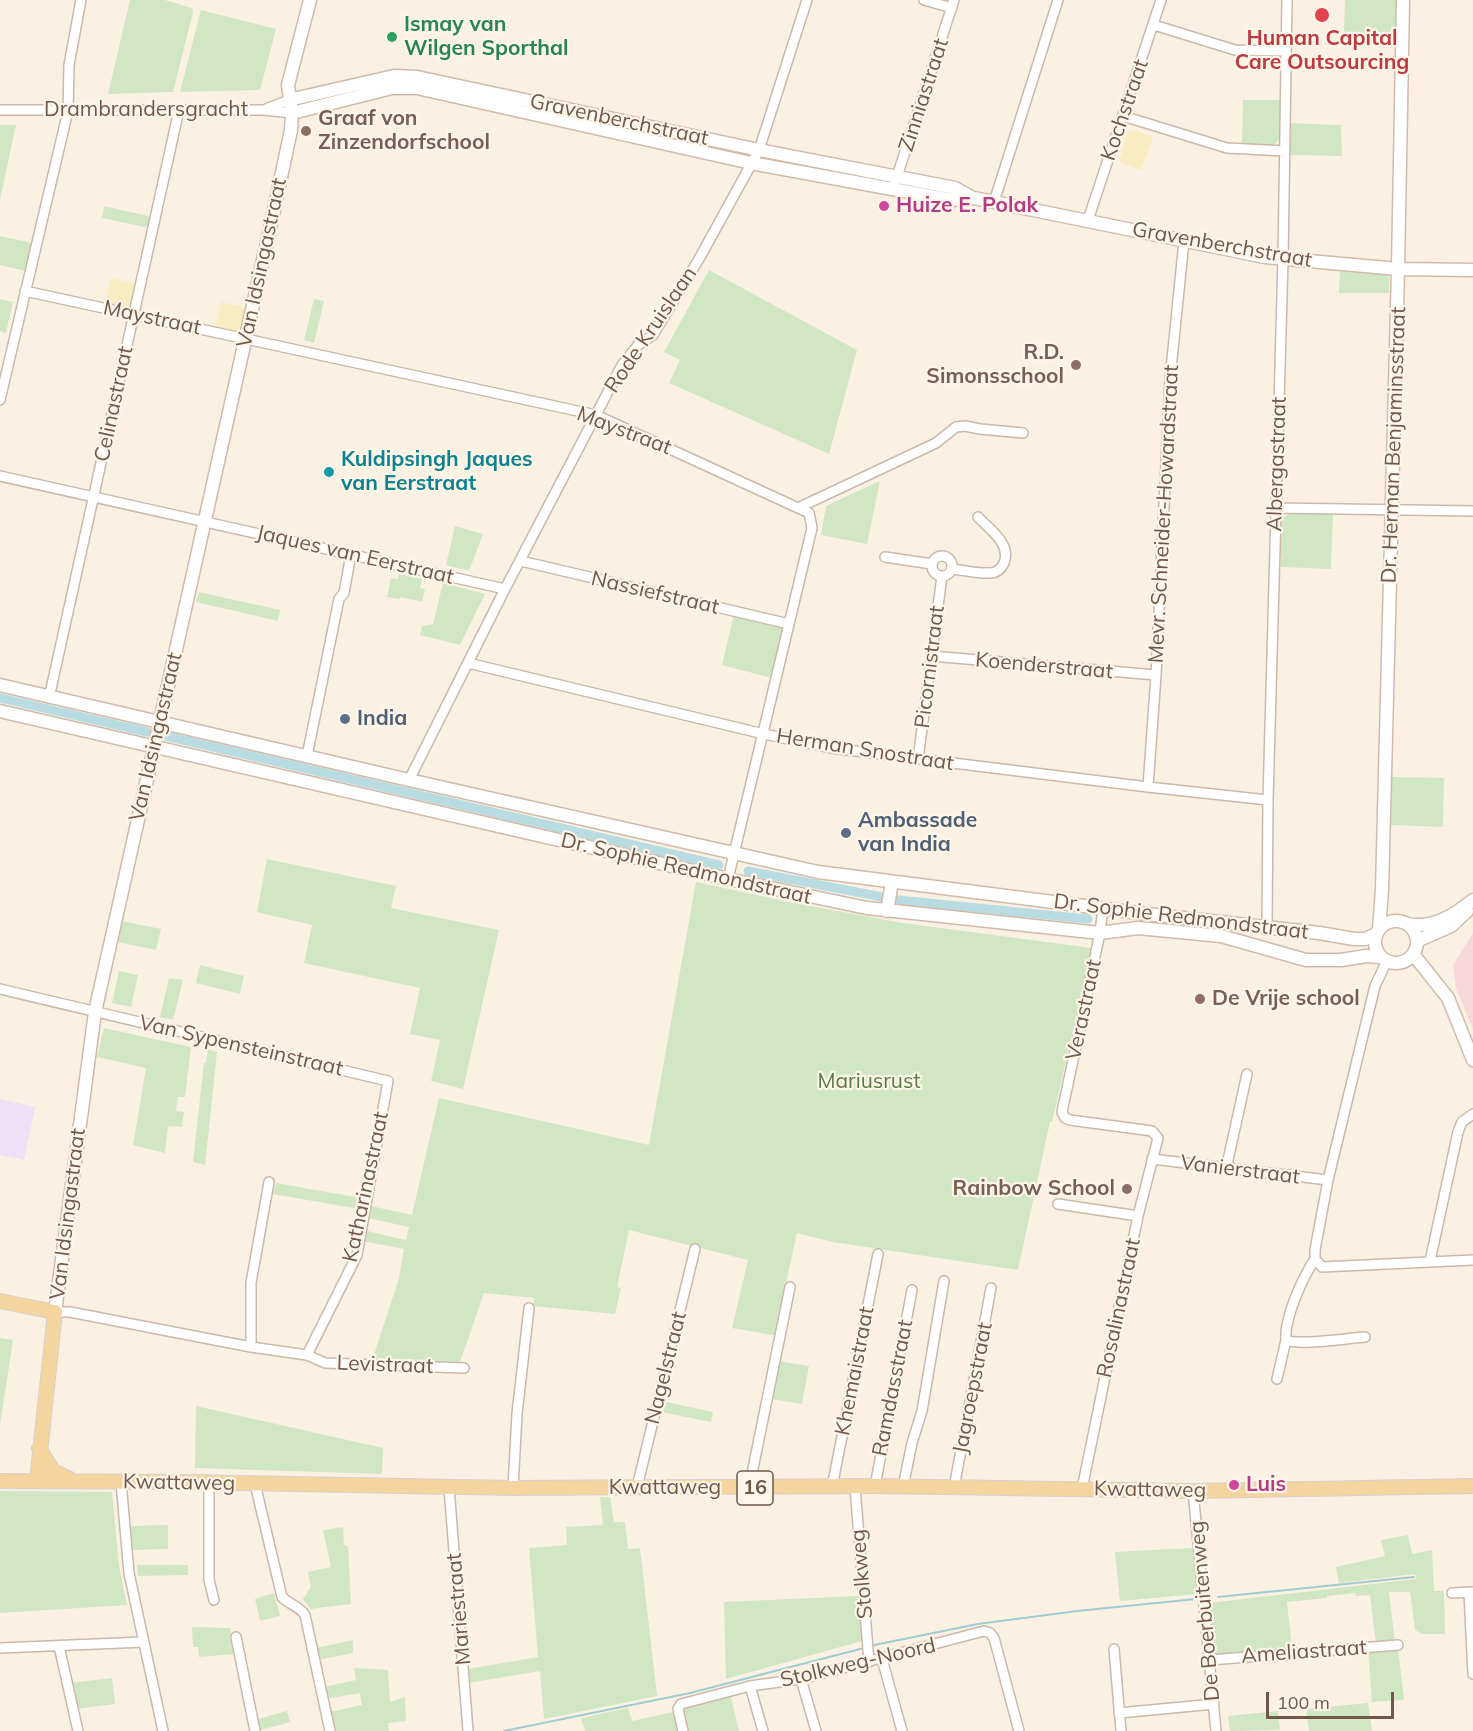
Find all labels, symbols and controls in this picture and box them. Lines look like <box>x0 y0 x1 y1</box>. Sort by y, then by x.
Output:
marker: Human Capital Care Outsourcing <box>1313 6 1331 24</box>
place label: Ismay van Wilgen Sporthal <box>404 12 568 62</box>
place label: Human Capital Care Outsourcing <box>1235 26 1409 76</box>
marker: Ismay van Wilgen Sporthal <box>385 30 399 44</box>
street label: Zinniastraat <box>894 35 954 155</box>
street label: Kochstraat <box>1096 56 1154 164</box>
street label: Gravenberchstraat <box>527 89 711 151</box>
street label: Drambrandersgracht <box>44 97 248 123</box>
place label: Graaf von Zinzendorfschool <box>318 106 490 156</box>
marker: Graaf von Zinzendorfschool <box>299 124 313 138</box>
street label: Van Idsingastraat <box>232 176 292 350</box>
place label: Huize E. Polak <box>896 193 1038 219</box>
marker: Huize E. Polak <box>877 199 891 213</box>
street label: Gravenberchstraat <box>1130 217 1314 273</box>
street label: Rode Kruislaan <box>600 262 702 398</box>
street label: Maystraat <box>101 295 203 341</box>
street label: Dr. Herman Benjaminsstraat <box>1377 306 1411 584</box>
place label: R.D. Simonsschool <box>926 340 1064 390</box>
street label: Celinastraat <box>89 344 139 464</box>
marker: R.D. Simonsschool <box>1069 358 1083 372</box>
street label: Mevr. Schneider-Howardstraat <box>1144 364 1184 664</box>
street label: Albergastraat <box>1262 396 1292 532</box>
street label: Maystraat <box>573 401 675 461</box>
place label: Kuldipsingh Jaques van Eerstraat <box>341 447 533 497</box>
marker: Kuldipsingh Jaques van Eerstraat <box>322 465 336 479</box>
street label: Jaques van Eerstraat <box>254 520 456 590</box>
street label: Nassiefstraat <box>589 566 721 620</box>
street label: Picornistraat <box>910 604 950 730</box>
street label: Koenderstraat <box>974 647 1114 685</box>
street label: Van Idsingastraat <box>124 650 188 824</box>
place label: India <box>357 706 407 732</box>
marker: India <box>338 712 352 726</box>
street label: Herman Snostraat <box>775 724 955 776</box>
place label: Ambassade van India <box>858 808 977 858</box>
marker: Ambassade van India <box>839 826 853 840</box>
street label: Dr. Sophie Redmondstraat <box>558 828 814 910</box>
street label: Dr. Sophie Redmondstraat <box>1052 889 1310 945</box>
street label: Verastraat <box>1061 957 1107 1063</box>
place label: De Vrije school <box>1212 986 1360 1012</box>
marker: De Vrije school <box>1193 992 1207 1006</box>
street label: Van Sypensteinstraat <box>137 1010 345 1082</box>
park label: Mariusrust <box>817 1069 921 1095</box>
street label: Katharinastraat <box>338 1109 394 1265</box>
street label: Van Idsingastraat <box>45 1127 91 1301</box>
street label: Vanierstraat <box>1179 1150 1301 1190</box>
place label: Rainbow School <box>953 1176 1115 1202</box>
marker: Rainbow School <box>1120 1182 1134 1196</box>
street label: Rosalinastraat <box>1092 1236 1146 1380</box>
street label: Khemaistraat <box>830 1304 880 1438</box>
street label: Nagelstraat <box>640 1309 692 1427</box>
street label: Ramdasstraat <box>867 1317 919 1459</box>
street label: Jagroepstraat <box>948 1320 998 1456</box>
street label: Levistraat <box>336 1351 434 1379</box>
street label: Kwattaweg <box>123 1469 235 1497</box>
road number: 16 <box>737 1471 773 1505</box>
place label: Luis <box>1246 1472 1286 1498</box>
street label: Kwattaweg <box>609 1475 721 1501</box>
street label: Kwattaweg <box>1094 1476 1206 1504</box>
marker: Luis <box>1227 1478 1241 1492</box>
street label: De Boerbuitenweg <box>1185 1520 1225 1702</box>
street label: Stolkweg <box>846 1528 878 1620</box>
street label: Mariestraat <box>442 1552 476 1666</box>
street label: Stolkweg-Noord <box>778 1633 938 1693</box>
street label: Ameliastraat <box>1240 1635 1368 1669</box>
scale bar <box>1269 1680 1396 1718</box>
text: 100 m <box>1277 1691 1330 1714</box>

